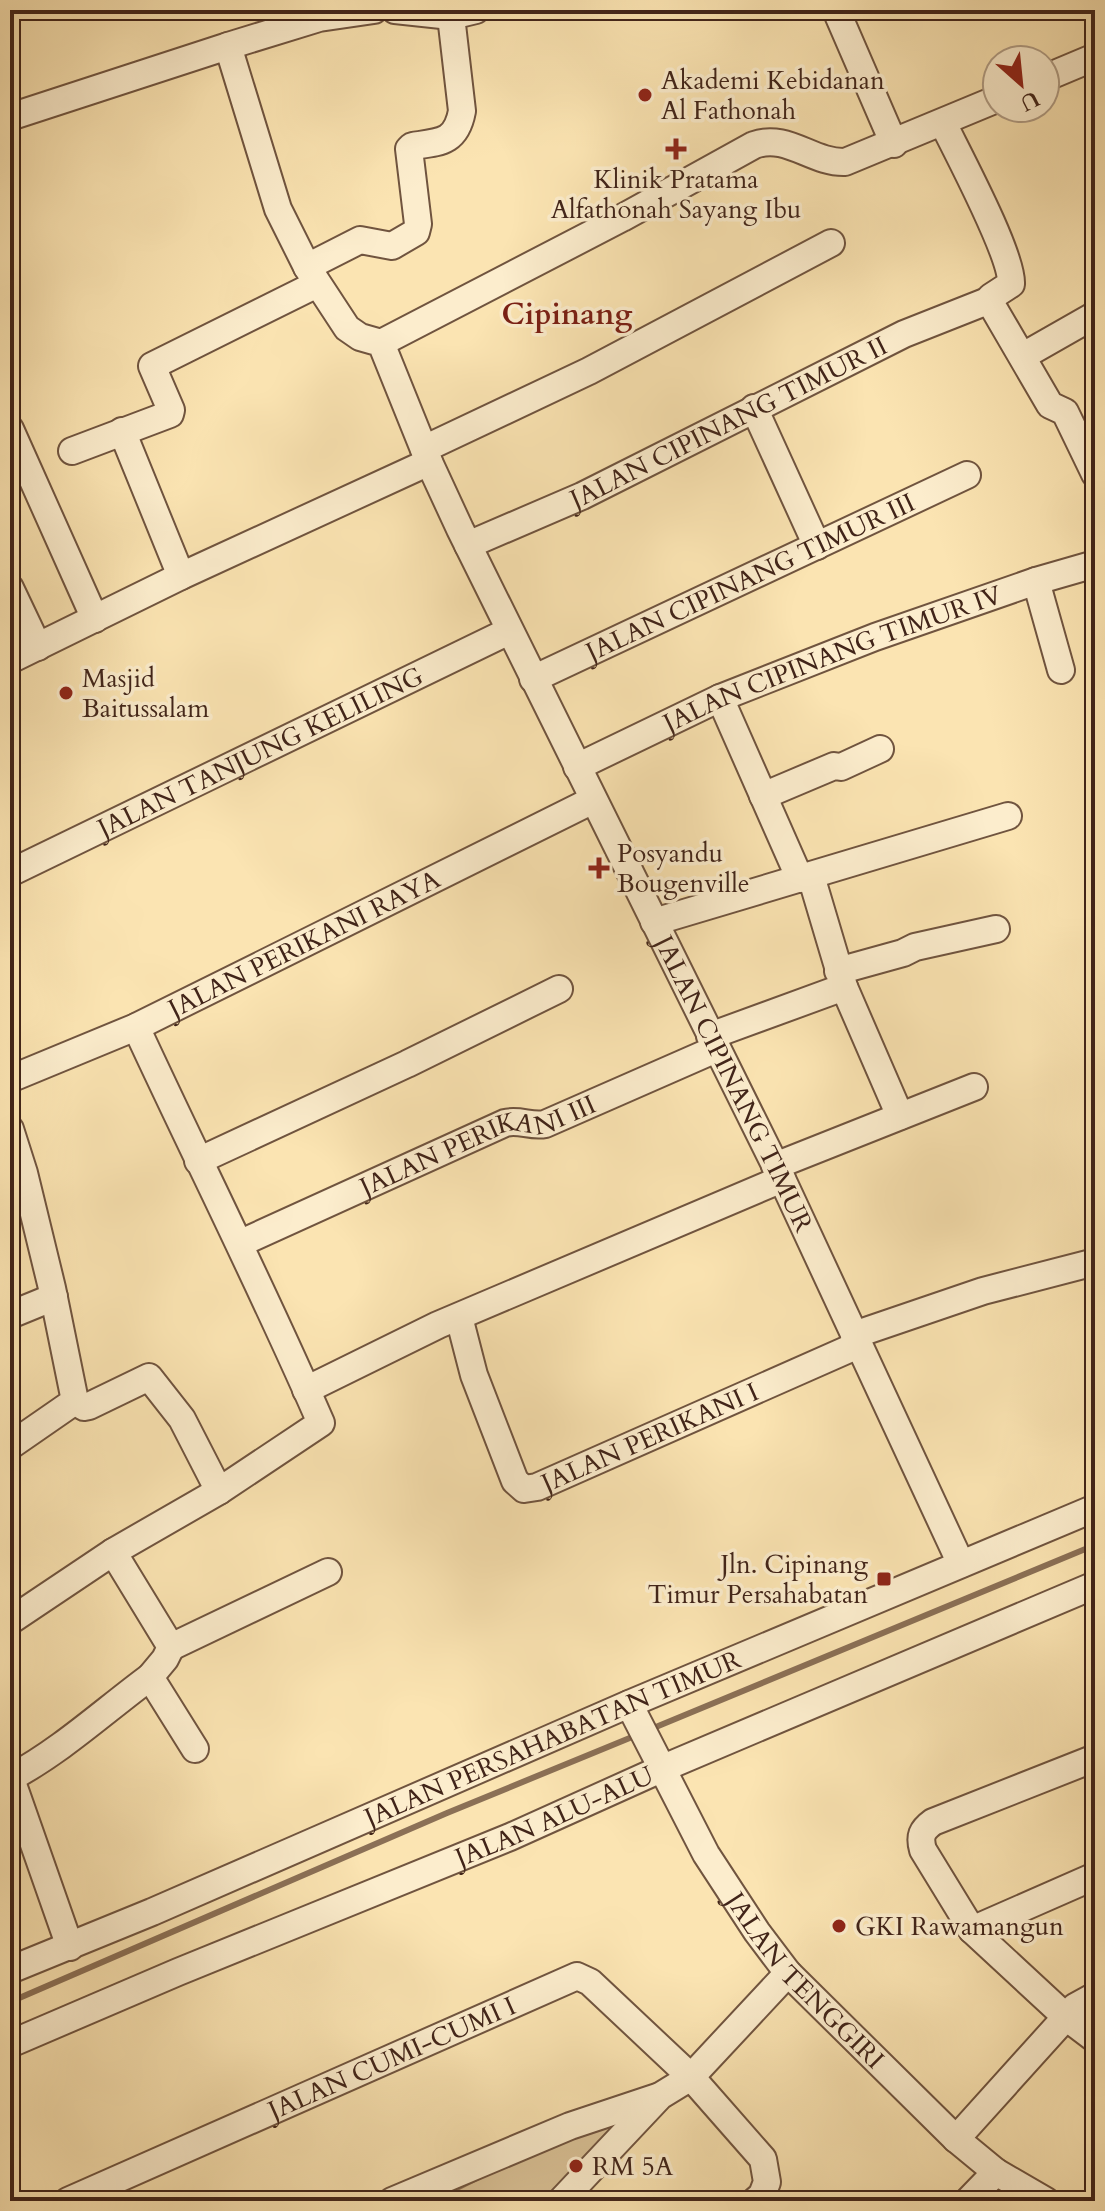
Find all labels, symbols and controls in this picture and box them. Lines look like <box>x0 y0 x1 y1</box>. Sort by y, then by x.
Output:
north arrow <box>981 44 1061 124</box>
place label: Akademi Kebidanan Al Fathonah <box>661 63 885 128</box>
text: U <box>1015 83 1044 118</box>
marker: Akademi Kebidanan Al Fathonah <box>636 86 654 104</box>
marker: Klinik Pratama Alfathonah Sayang Ibu <box>665 138 687 160</box>
place label: Klinik Pratama Alfathonah Sayang Ibu <box>551 162 801 227</box>
district label: Cipinang <box>502 294 632 335</box>
street label: JALAN CIPINANG TIMUR II <box>561 328 893 518</box>
street label: JALAN CIPINANG TIMUR III <box>576 485 920 671</box>
street label: JALAN CIPINANG TIMUR IV <box>654 576 1007 742</box>
street label: JALAN TANJUNG KELILING <box>88 658 429 847</box>
place label: Masjid Baitussalam <box>82 661 209 726</box>
marker: Masjid Baitussalam <box>57 684 75 702</box>
place label: Posyandu Bougenville <box>617 836 750 901</box>
marker: Posyandu Bougenville <box>588 857 610 879</box>
street label: JALAN PERIKANI RAYA <box>159 861 446 1028</box>
street label: JALAN CIPINANG TIMUR <box>645 926 822 1237</box>
street label: JALAN PERIKANI III <box>350 1086 601 1206</box>
street label: JALAN PERIKANI I <box>532 1374 764 1502</box>
place label: Jln. Cipinang Timur Persahabatan <box>647 1547 868 1612</box>
marker: Jln. Cipinang Timur Persahabatan <box>875 1570 893 1588</box>
street label: JALAN PERSAHABATAN TIMUR <box>355 1642 746 1836</box>
street label: JALAN ALU-ALU <box>446 1757 659 1876</box>
street label: JALAN TENGGIRI <box>716 1882 892 2076</box>
place label: GKI Rawamangun <box>855 1909 1064 1944</box>
marker: GKI Rawamangun <box>830 1917 848 1935</box>
street label: JALAN CUMI-CUMI I <box>259 1988 521 2130</box>
place label: RM 5A <box>592 2149 674 2184</box>
marker: RM 5A <box>567 2157 585 2175</box>

